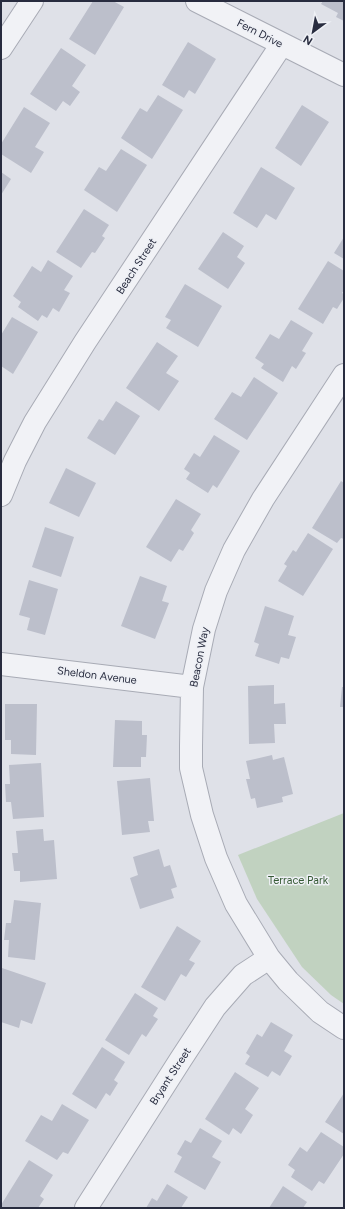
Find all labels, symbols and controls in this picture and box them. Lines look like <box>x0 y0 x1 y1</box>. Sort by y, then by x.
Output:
north arrow <box>293 12 333 52</box>
street label: Fern Drive <box>235 16 285 51</box>
text: N <box>301 32 315 48</box>
street label: Beach Street <box>114 236 159 297</box>
street label: Beacon Way <box>187 626 212 688</box>
street label: Sheldon Avenue <box>56 664 138 687</box>
park label: Terrace Park <box>268 874 329 887</box>
street label: Bryant Street <box>147 1045 194 1107</box>

